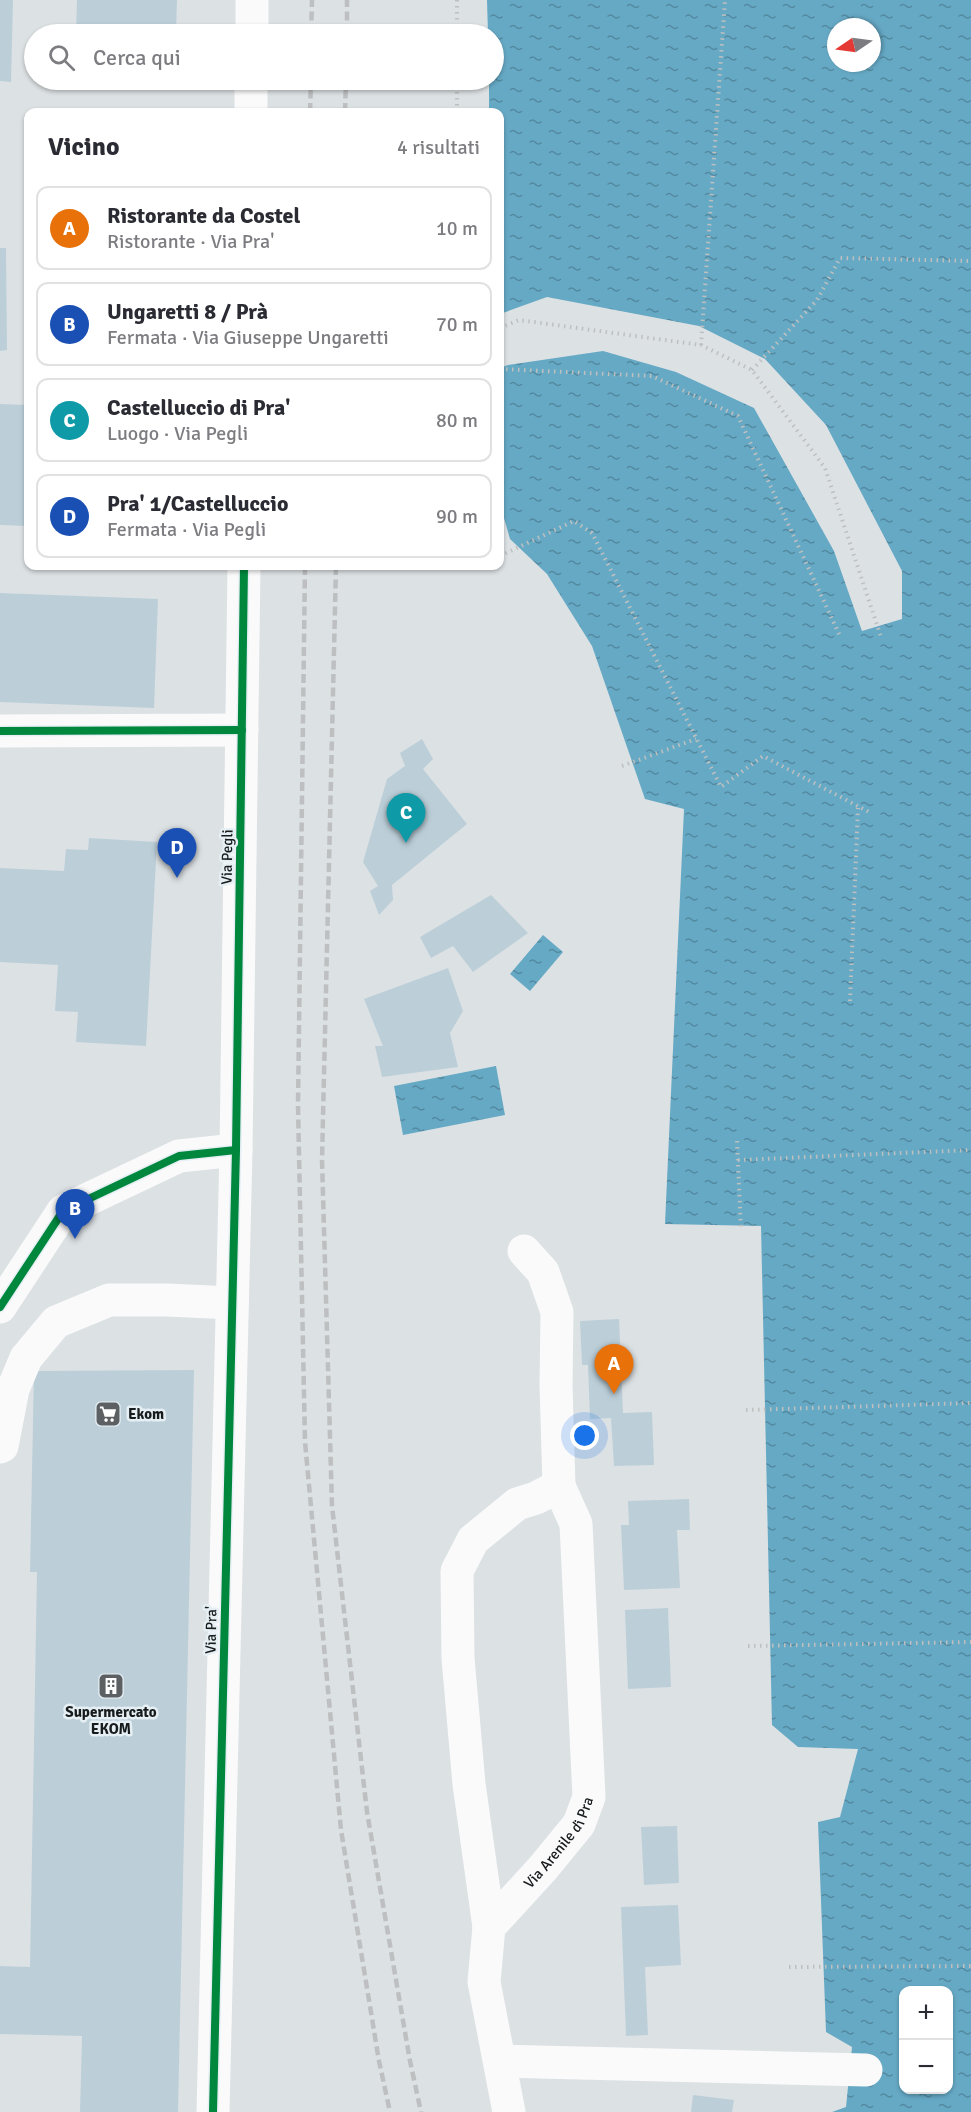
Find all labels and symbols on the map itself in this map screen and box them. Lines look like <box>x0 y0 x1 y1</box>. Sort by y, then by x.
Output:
north arrow <box>827 18 881 72</box>
pin: C <box>386 794 426 843</box>
pin: D <box>158 828 196 878</box>
street label: Via Pegli <box>218 829 236 885</box>
pin: B <box>56 1190 94 1239</box>
pin: A <box>594 1344 634 1394</box>
supermarket icon: Ekom <box>93 1399 123 1429</box>
place label: Ekom <box>128 1405 164 1423</box>
your location <box>570 1421 599 1450</box>
street label: Via Pra' <box>202 1606 220 1654</box>
building icon: Supermercato EKOM <box>96 1671 126 1701</box>
place label: Supermercato EKOM <box>65 1703 157 1738</box>
street label: Via Arenile di Pra <box>520 1794 597 1892</box>

